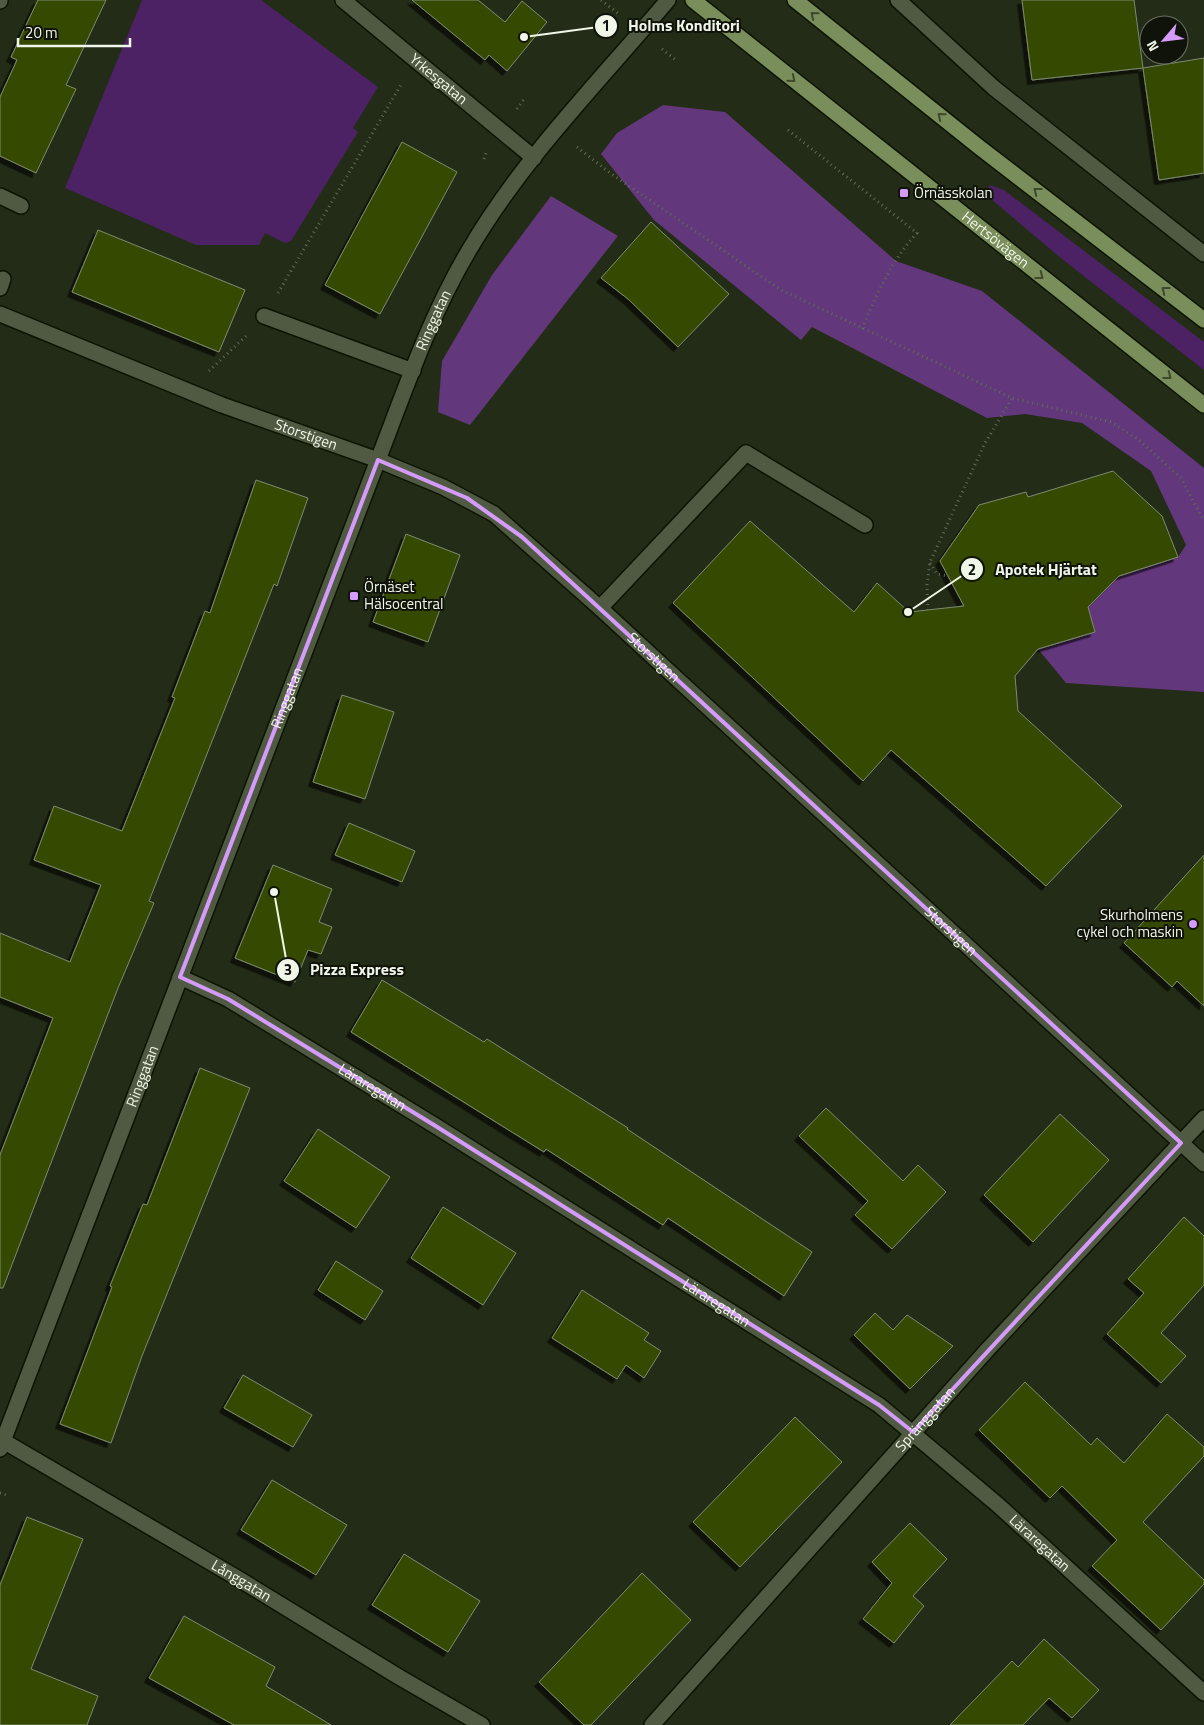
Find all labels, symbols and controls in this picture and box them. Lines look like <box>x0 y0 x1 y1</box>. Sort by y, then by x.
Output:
callout: Holms Konditori <box>593 10 750 41</box>
text: Holms Konditori <box>628 13 740 37</box>
one-way arrow <box>811 13 820 21</box>
text: 1 <box>602 14 610 37</box>
scale bar <box>18 15 130 47</box>
north arrow <box>1139 15 1189 65</box>
text: 20 m <box>25 21 58 44</box>
text: N <box>1141 37 1164 56</box>
street label: Yrkesgatan <box>405 48 473 110</box>
one-way arrow <box>786 73 795 81</box>
one-way arrow <box>938 114 947 122</box>
place label: Örnässkolan <box>914 181 993 204</box>
marker: Örnässkolan <box>898 187 910 199</box>
one-way arrow <box>1033 188 1043 197</box>
street label: Hertsövägen <box>957 205 1035 273</box>
one-way arrow <box>1034 270 1044 279</box>
street label: Ringgatan <box>409 286 457 354</box>
one-way arrow <box>1162 288 1171 296</box>
one-way arrow <box>1162 371 1171 379</box>
street label: Storstigen <box>272 412 341 456</box>
callout: Apotek Hjärtat <box>960 554 1107 585</box>
text: Apotek Hjärtat <box>995 557 1097 581</box>
text: 2 <box>968 558 976 581</box>
place label: Örnäset Hälsocentral <box>364 575 443 615</box>
marker: Örnäset Hälsocentral <box>348 590 360 602</box>
street label: Storstigen <box>622 626 686 688</box>
street label: Ringgatan <box>264 664 309 732</box>
street label: Storstigen <box>919 900 983 961</box>
place label: Skurholmens cykel och maskin <box>1077 903 1183 943</box>
marker: Skurholmens cykel och maskin <box>1187 918 1199 930</box>
callout: Pizza Express <box>275 954 415 985</box>
text: Pizza Express <box>310 957 404 981</box>
text: 3 <box>284 958 292 981</box>
street label: Ringgatan <box>120 1042 164 1110</box>
street label: Läraregatan <box>334 1057 411 1117</box>
street label: Läraregatan <box>678 1272 755 1332</box>
street label: Spränggatan <box>889 1381 960 1457</box>
street label: Läraregatan <box>1004 1509 1076 1577</box>
street label: Långgatan <box>207 1553 276 1607</box>

